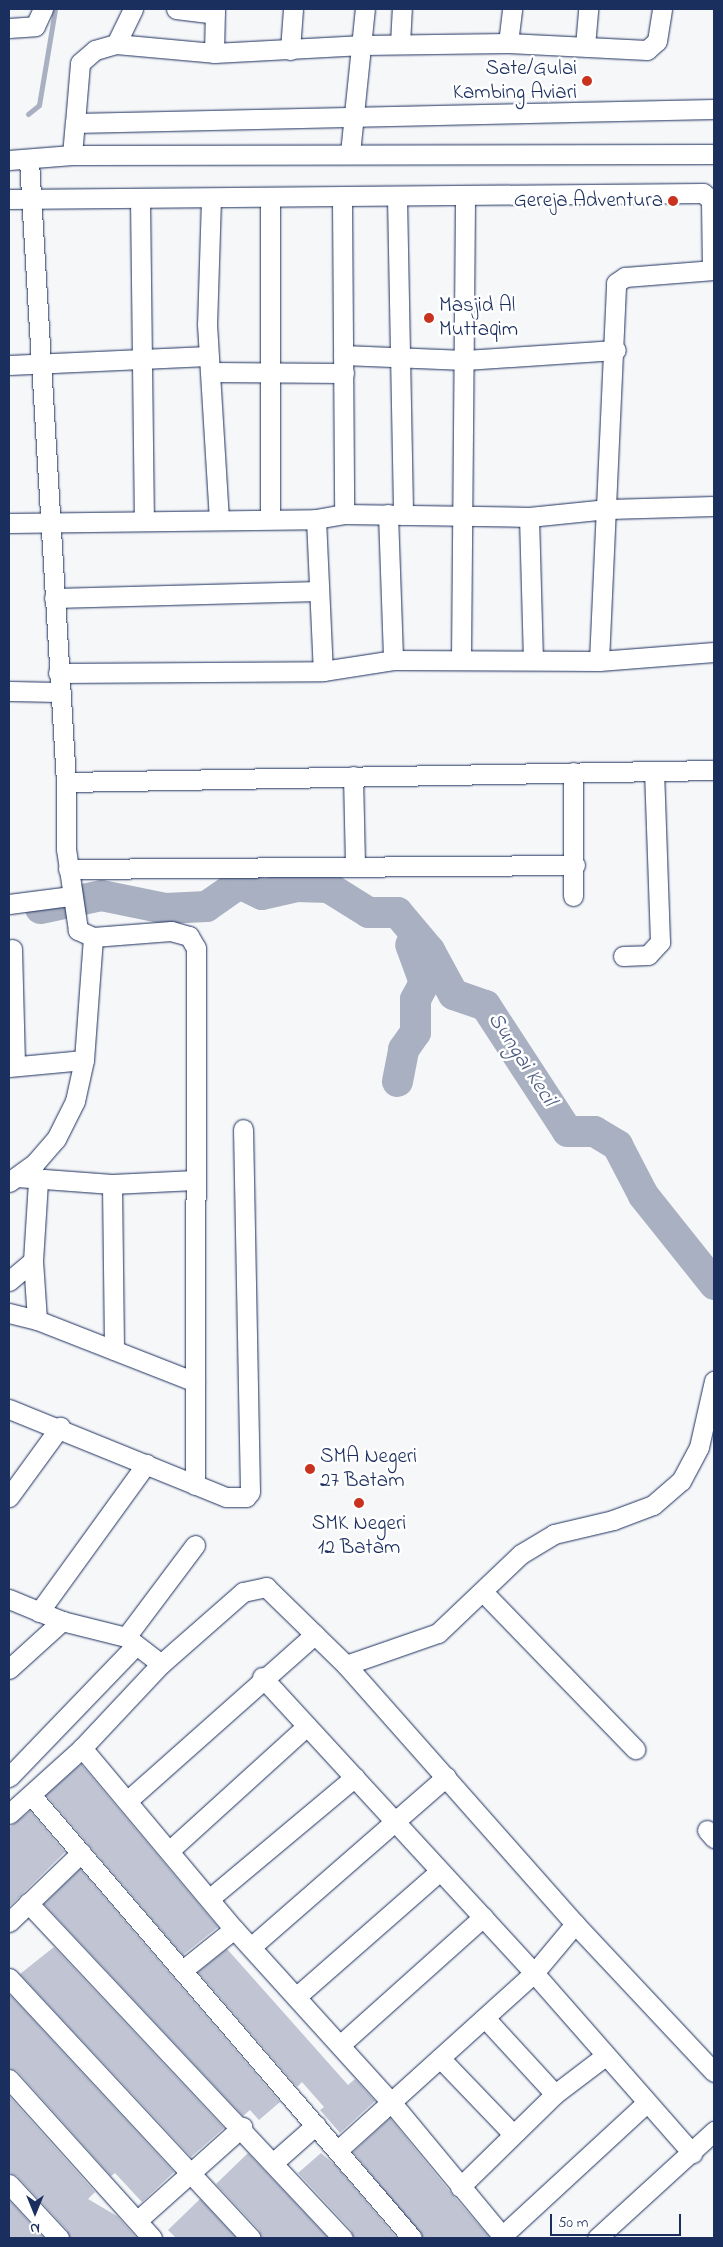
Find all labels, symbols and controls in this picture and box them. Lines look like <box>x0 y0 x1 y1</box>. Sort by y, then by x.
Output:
place label: Sate/Gulai Kambing Aviari <box>453 56 577 106</box>
marker: Sate/Gulai Kambing Aviari <box>581 75 593 87</box>
place label: Gereja Adventura <box>514 188 663 214</box>
marker: Gereja Adventura <box>667 195 679 207</box>
place label: Masjid Al Muttaqim <box>439 293 518 343</box>
marker: Masjid Al Muttaqim <box>423 312 435 324</box>
water label: Sungai Kecil <box>481 1008 561 1112</box>
place label: SMA Negeri 27 Batam <box>320 1444 417 1494</box>
marker: SMA Negeri 27 Batam <box>304 1463 316 1475</box>
marker: SMK Negeri 12 Batam <box>353 1497 365 1509</box>
place label: SMK Negeri 12 Batam <box>312 1511 406 1561</box>
north arrow <box>10 2187 60 2237</box>
scale bar <box>553 2204 684 2236</box>
text: 50 m <box>558 2212 588 2234</box>
text: N <box>30 2217 40 2238</box>

